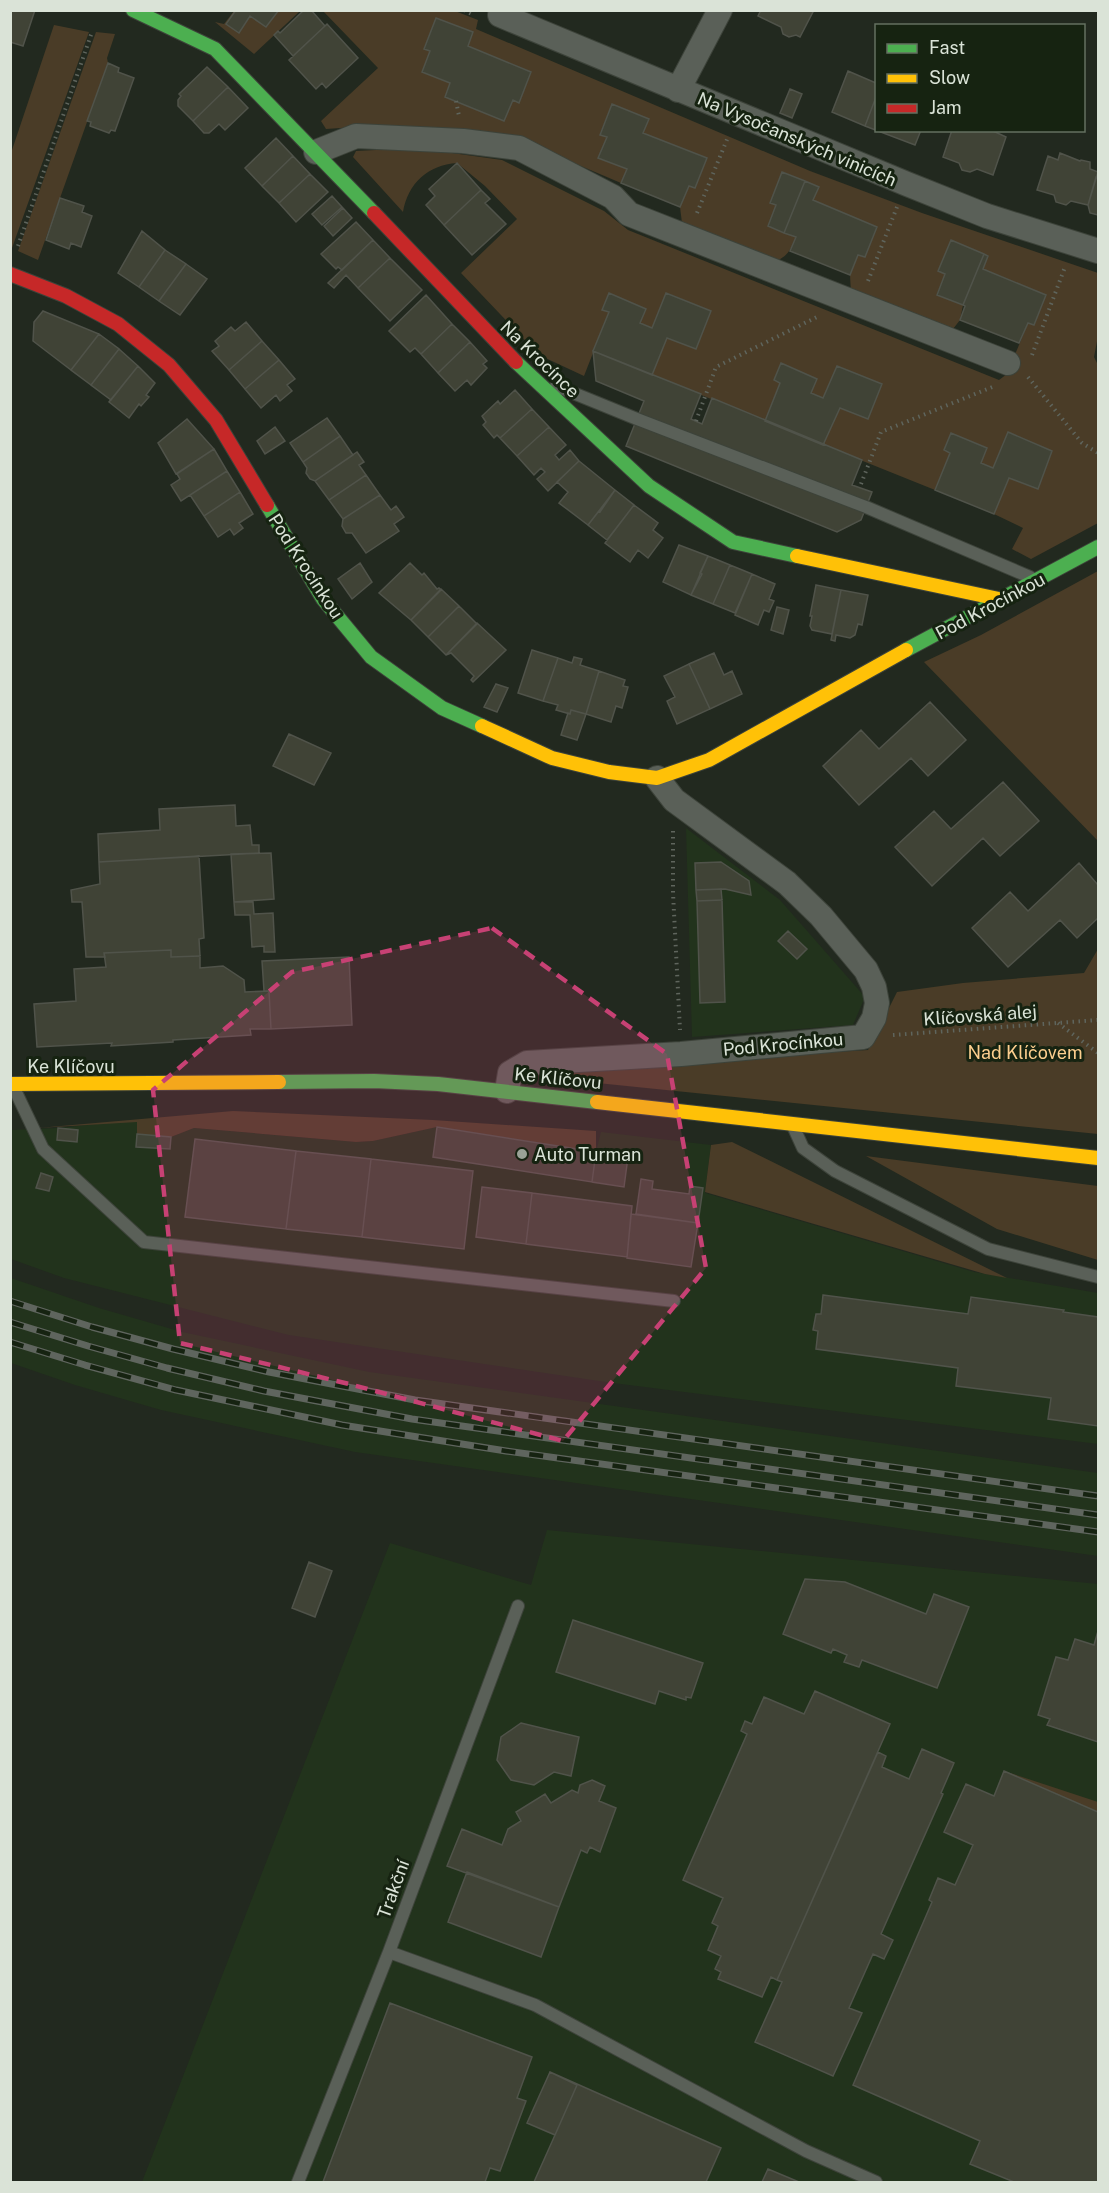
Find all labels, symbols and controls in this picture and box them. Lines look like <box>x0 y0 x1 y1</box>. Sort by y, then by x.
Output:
legend <box>875 24 1085 132</box>
text: Fast <box>929 37 965 58</box>
text: Slow <box>929 67 970 88</box>
street label: Na Vysočanských vinicích <box>694 88 900 190</box>
text: Jam <box>929 97 962 118</box>
street label: Na Krocínce <box>496 316 584 402</box>
street label: Pod Krocínkou <box>264 510 348 622</box>
street label: Pod Krocínkou <box>932 568 1048 644</box>
street label: Klíčovská alej <box>922 1001 1038 1029</box>
street label: Pod Krocínkou <box>722 1028 844 1060</box>
park label: Nad Klíčovem <box>967 1042 1083 1063</box>
street label: Ke Klíčovu <box>27 1056 115 1077</box>
street label: Ke Klíčovu <box>513 1063 603 1093</box>
place label: Auto Turman <box>534 1144 641 1165</box>
marker: Auto Turman <box>515 1147 529 1161</box>
street label: Trakční <box>373 1856 414 1921</box>

